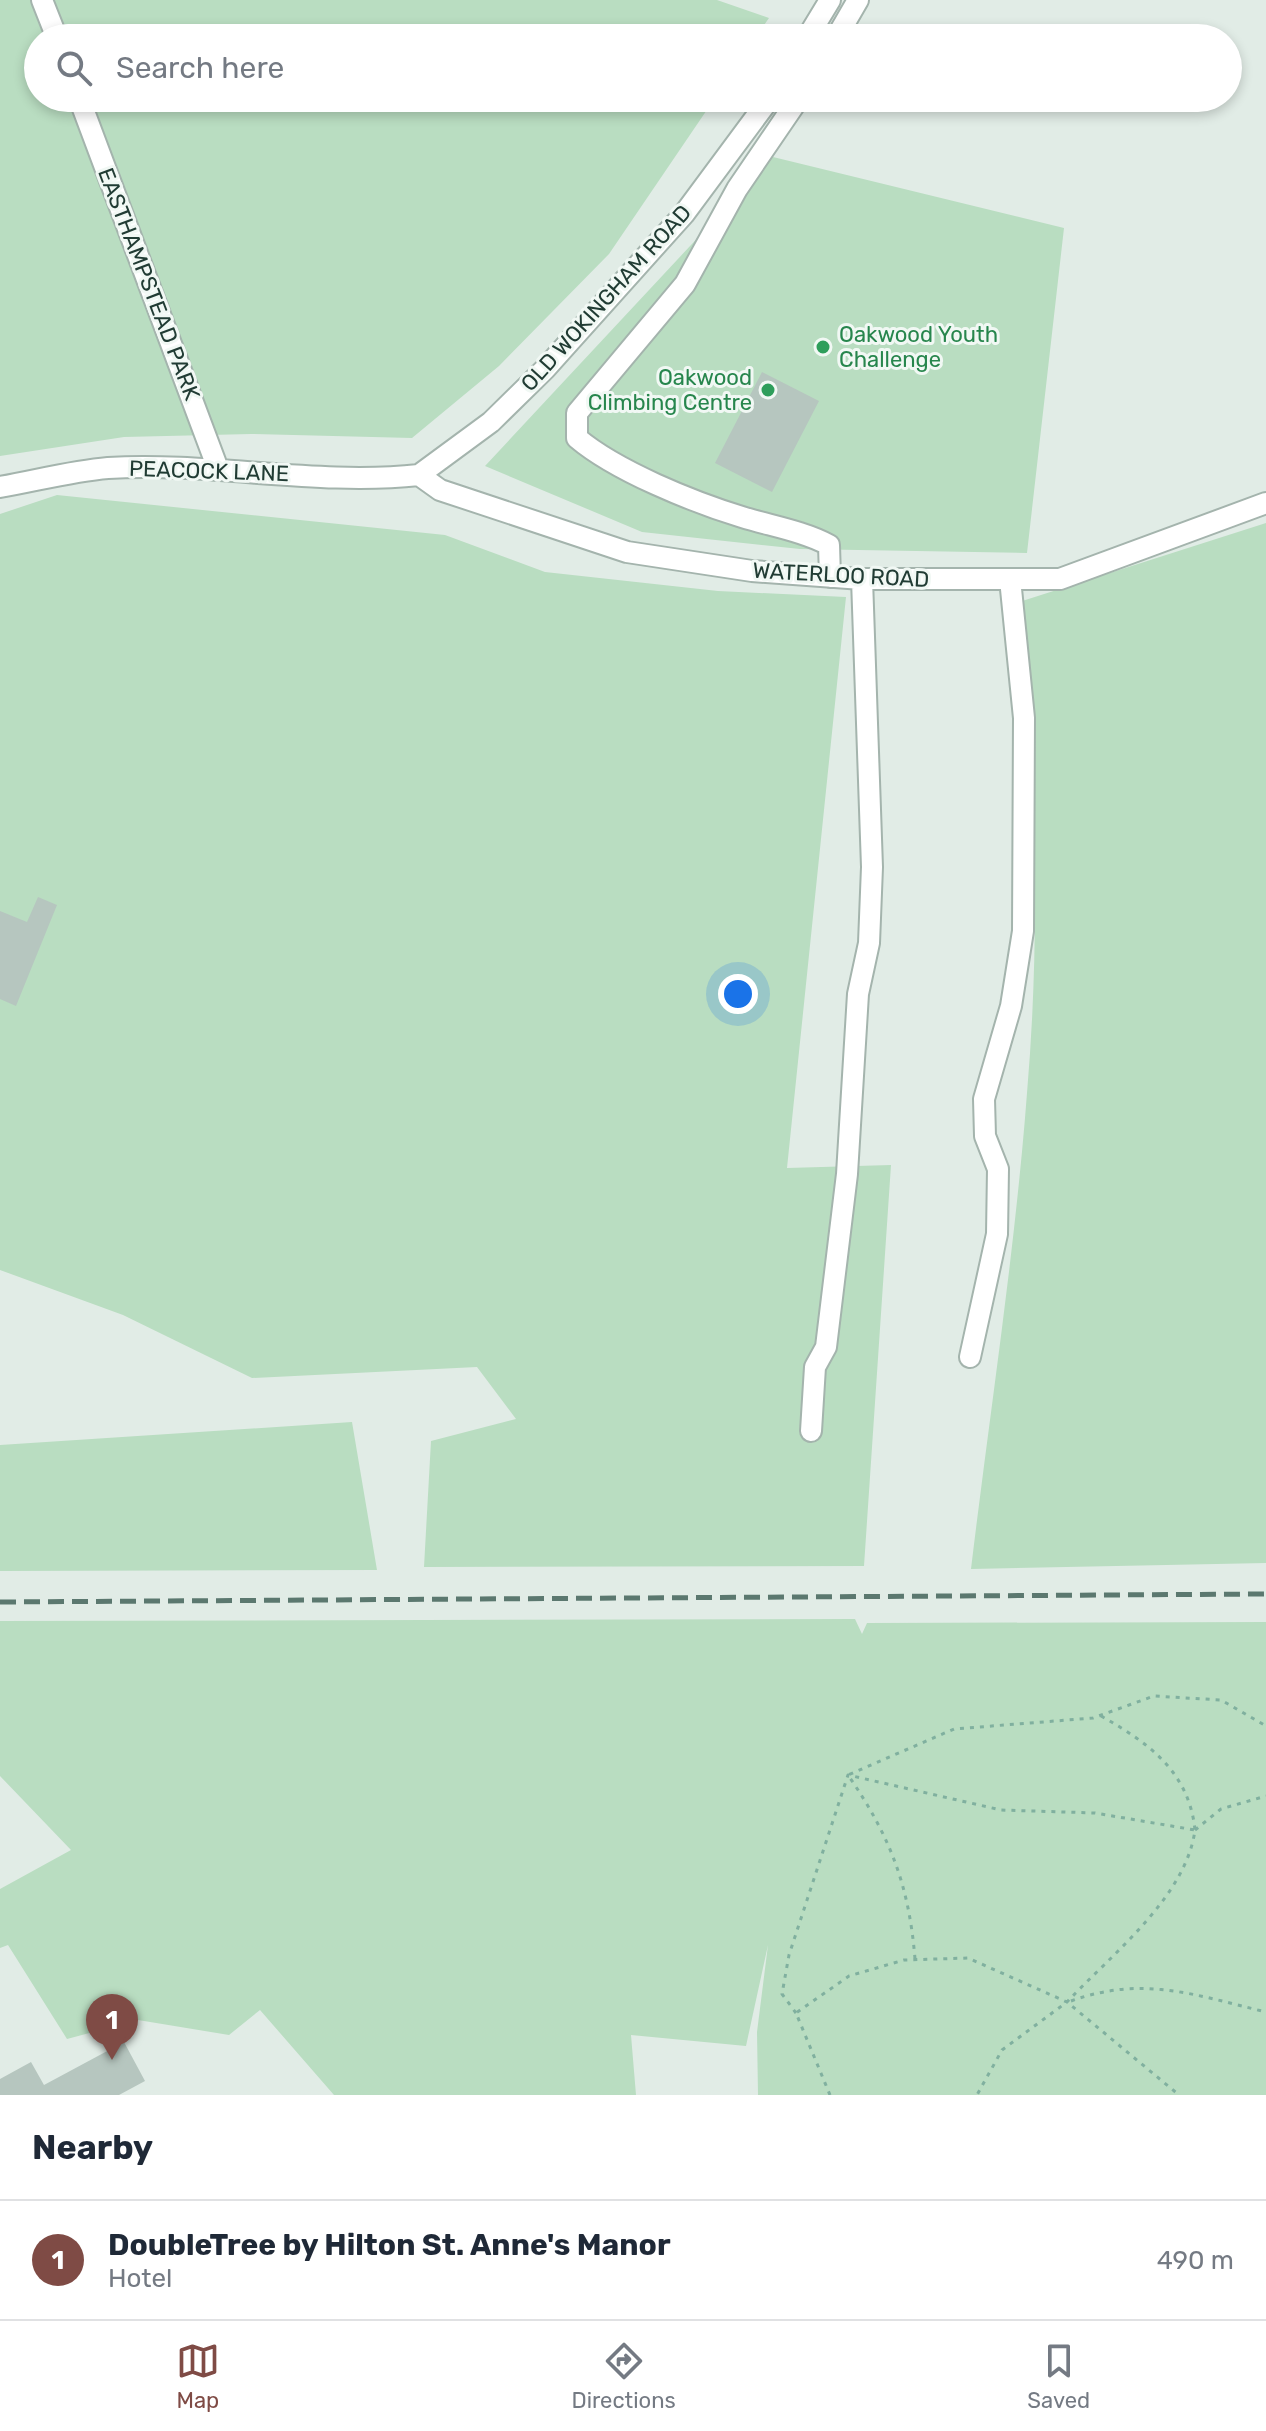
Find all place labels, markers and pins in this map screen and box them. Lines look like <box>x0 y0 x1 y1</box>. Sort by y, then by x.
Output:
place label: Oakwood Youth Challenge <box>839 321 998 373</box>
marker: Oakwood Youth Challenge <box>814 338 832 356</box>
place label: Oakwood Climbing Centre <box>588 364 752 416</box>
marker: Oakwood Climbing Centre <box>759 381 777 399</box>
pin: 1 <box>86 1994 138 2060</box>

